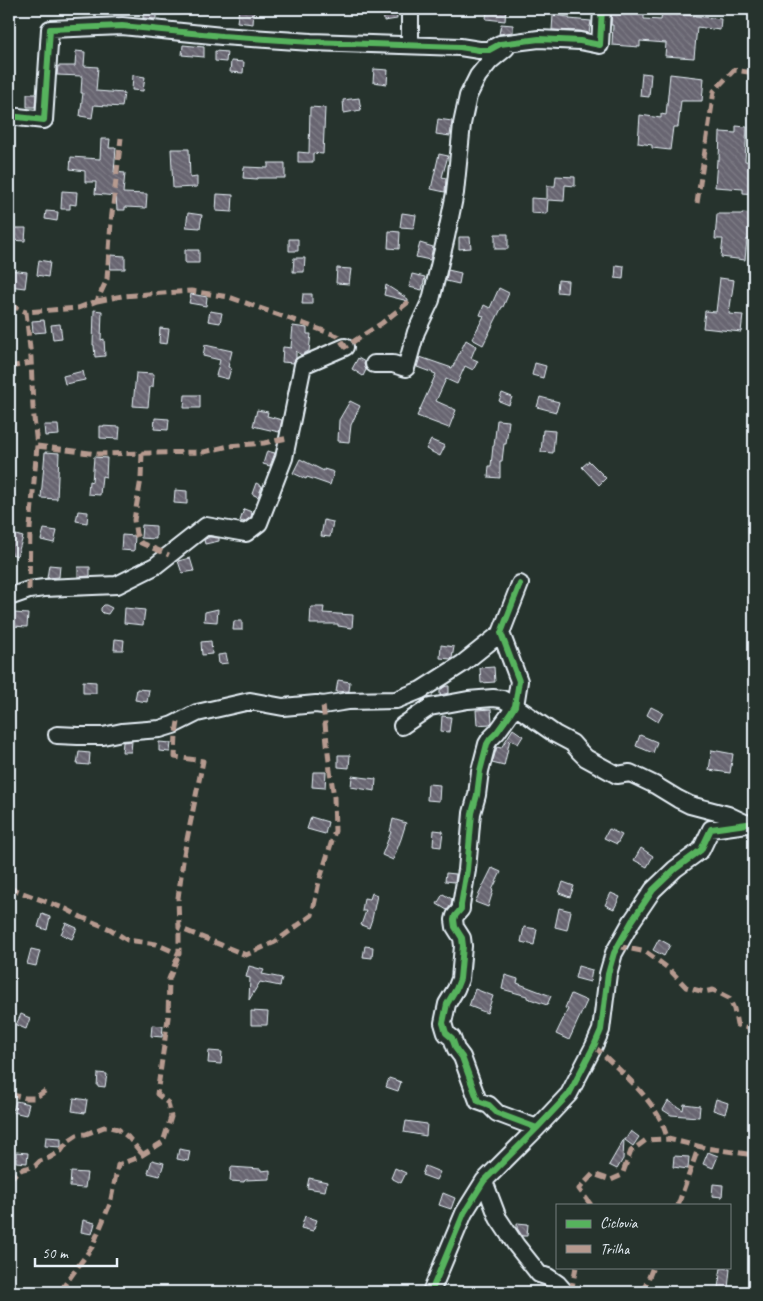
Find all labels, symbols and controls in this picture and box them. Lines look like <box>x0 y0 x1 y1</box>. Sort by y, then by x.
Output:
legend <box>556 1204 730 1268</box>
text: Ciclovia <box>600 1214 639 1233</box>
scale bar <box>35 1236 118 1268</box>
text: Trilha <box>600 1240 630 1259</box>
text: 50 m <box>42 1244 69 1263</box>

